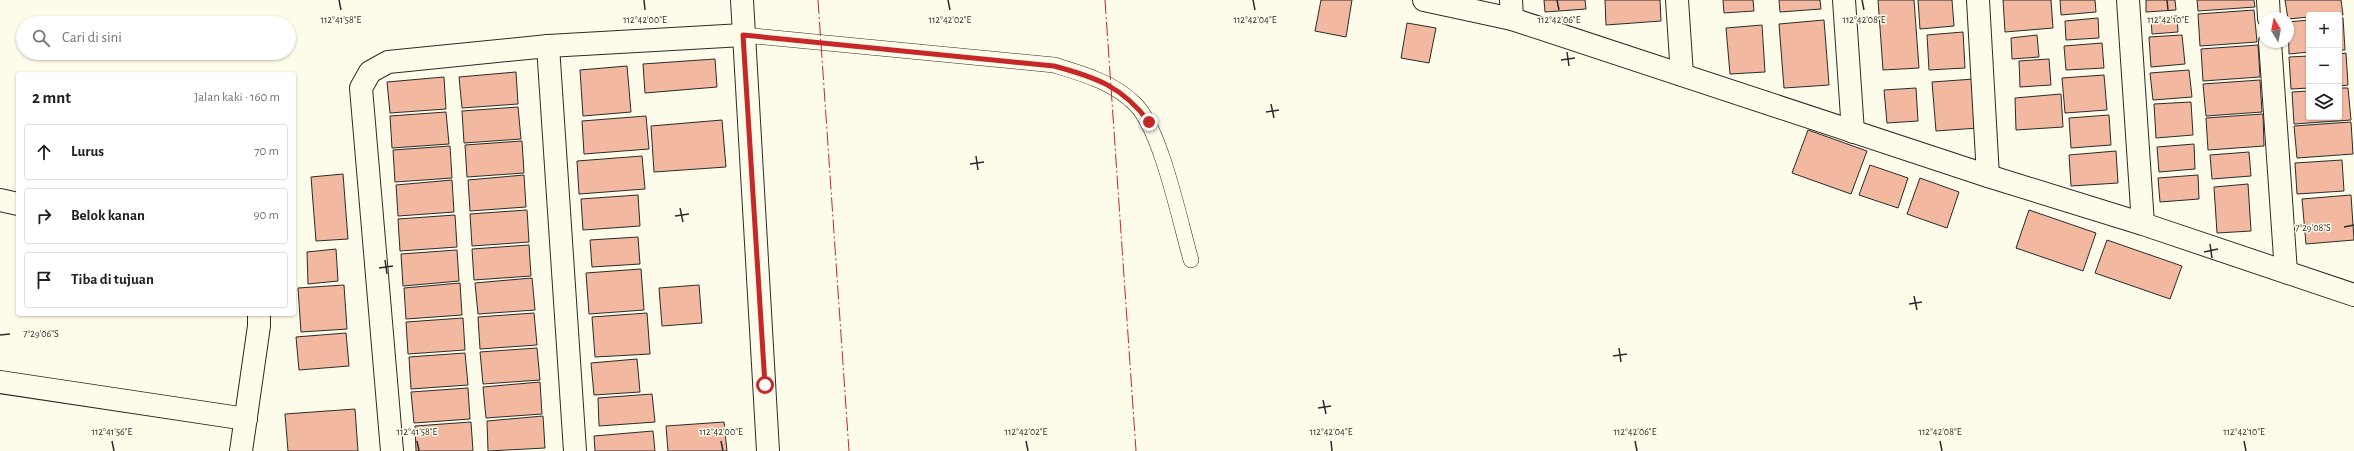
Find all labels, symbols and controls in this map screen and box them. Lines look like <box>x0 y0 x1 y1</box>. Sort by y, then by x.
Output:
north arrow <box>2258 12 2294 48</box>
map controls <box>2306 12 2342 120</box>
button: + <box>2306 12 2342 48</box>
text: 112°41'58"E <box>321 15 362 25</box>
text: 112°42'00"E <box>623 15 667 25</box>
text: 112°42'02"E <box>929 15 972 25</box>
text: 112°42'04"E <box>1233 15 1277 25</box>
text: 112°42'06"E <box>1538 15 1581 25</box>
text: 112°42'08"E <box>1842 15 1886 25</box>
text: 112°42'10"E <box>2147 15 2189 25</box>
search box <box>16 16 296 60</box>
icon: search <box>30 27 52 49</box>
text: Cari di sini <box>62 30 122 45</box>
button: − <box>2306 48 2342 84</box>
button: layers <box>2306 84 2342 120</box>
text: 2 mnt <box>32 89 71 106</box>
text: Jalan kaki · 160 m <box>194 91 280 104</box>
route end <box>1140 113 1158 131</box>
icon: ahead <box>33 141 55 163</box>
text: Lurus <box>71 144 104 159</box>
text: 70 m <box>254 145 279 158</box>
icon: right <box>33 205 55 227</box>
text: Belok kanan <box>71 208 145 223</box>
text: 90 m <box>253 209 279 222</box>
text: 7°29'08"S <box>2295 223 2331 233</box>
icon: arrive <box>33 269 55 291</box>
text: Tiba di tujuan <box>71 272 154 287</box>
text: 7°29'06"S <box>23 329 59 339</box>
route start <box>756 376 774 394</box>
text: 112°41'56"E <box>92 427 133 437</box>
text: 112°41'58"E <box>397 427 438 437</box>
text: 112°42'00"E <box>699 427 743 437</box>
text: 112°42'02"E <box>1005 427 1048 437</box>
text: 112°42'04"E <box>1309 427 1353 437</box>
text: 112°42'06"E <box>1614 427 1657 437</box>
text: 112°42'08"E <box>1918 427 1962 437</box>
text: 112°42'10"E <box>2223 427 2265 437</box>

